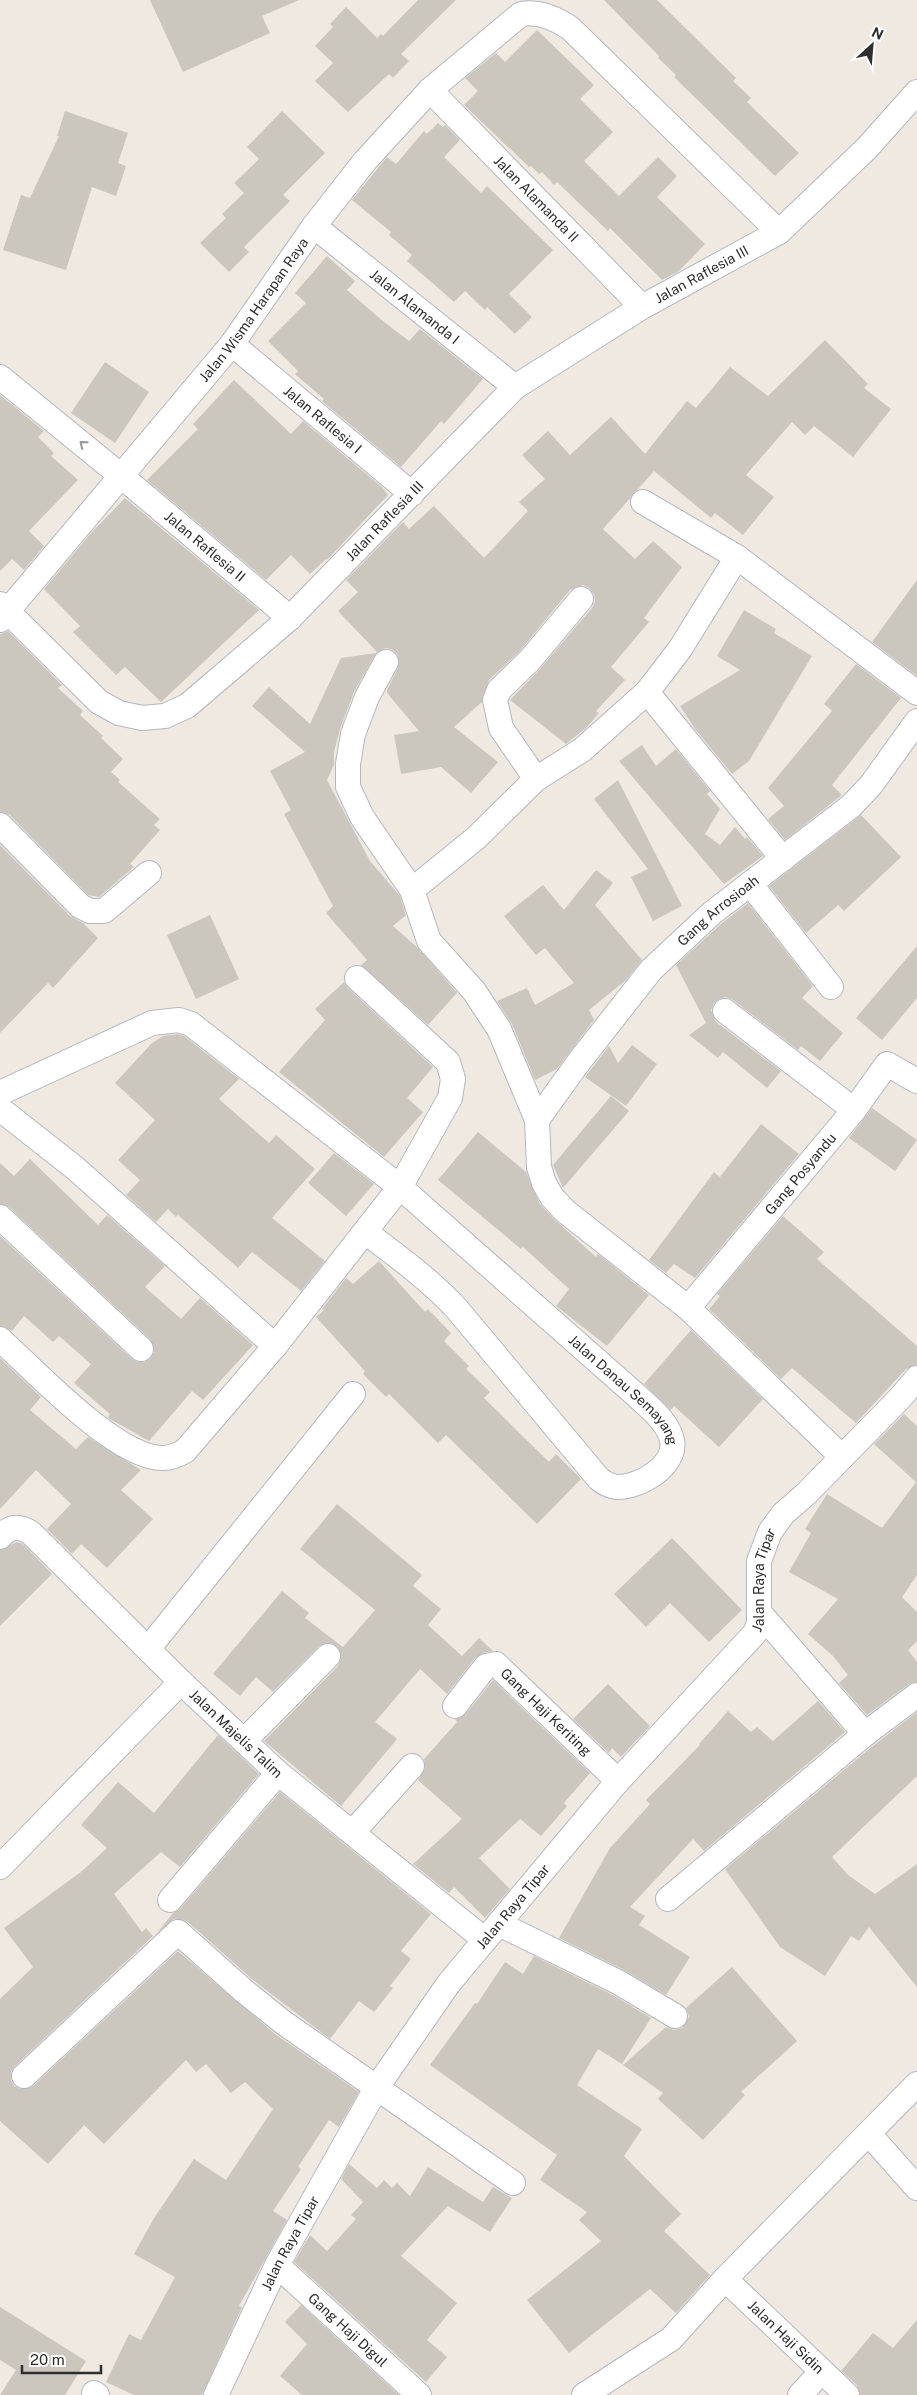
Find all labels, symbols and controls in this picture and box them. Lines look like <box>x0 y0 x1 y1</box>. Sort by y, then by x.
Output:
north arrow <box>847 20 897 70</box>
text: N <box>869 24 886 43</box>
street label: Jalan Alamanda II <box>491 152 582 245</box>
street label: Jalan Wisma Harapan Raya <box>196 235 311 385</box>
street label: Jalan Raflesia III <box>652 242 751 306</box>
street label: Jalan Alamanda I <box>367 266 463 347</box>
street label: Jalan Raflesia I <box>280 383 365 457</box>
one-way arrow <box>79 441 88 450</box>
street label: Jalan Raflesia III <box>342 478 427 564</box>
street label: Jalan Raflesia II <box>161 508 249 585</box>
street label: Gang Arrosioah <box>674 872 762 949</box>
street label: Gang Posyandu <box>762 1130 839 1218</box>
street label: Jalan Danau Semayang <box>566 1332 681 1446</box>
street label: Jalan Raya Tipar <box>748 1524 779 1634</box>
street label: Gang Haji Keriting <box>497 1665 595 1759</box>
street label: Jalan Majelis Talim <box>186 1686 286 1781</box>
street label: Jalan Raya Tipar <box>473 1861 553 1952</box>
street label: Jalan Raya Tipar <box>258 2193 322 2293</box>
street label: Gang Haji Digul <box>305 2290 391 2370</box>
street label: Jalan Haji Sidin <box>745 2297 827 2377</box>
scale bar <box>22 2342 101 2374</box>
text: 20 m <box>30 2351 65 2368</box>

